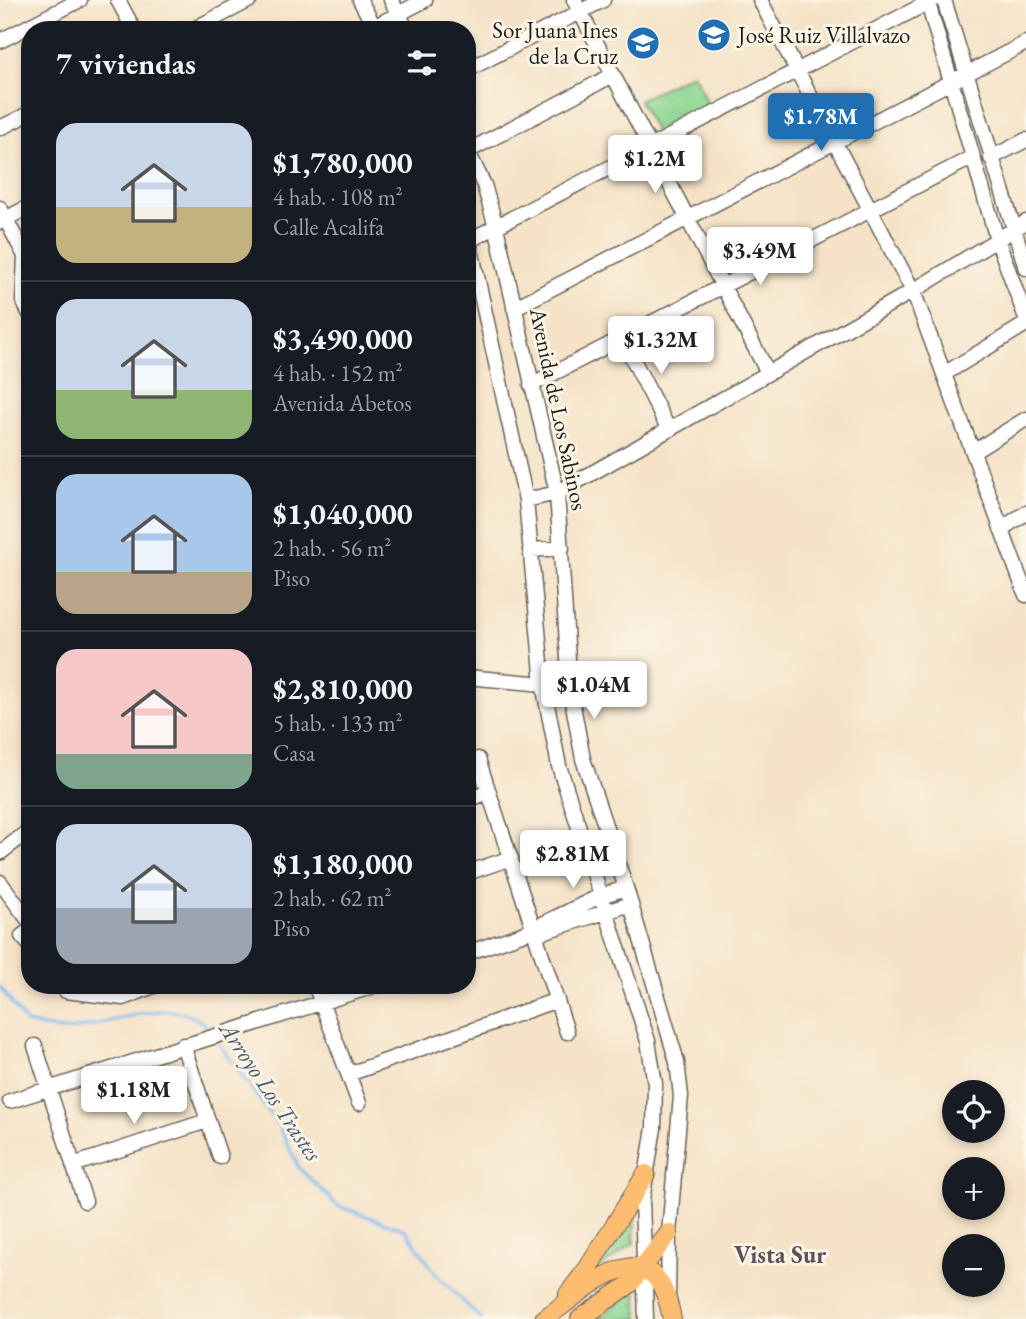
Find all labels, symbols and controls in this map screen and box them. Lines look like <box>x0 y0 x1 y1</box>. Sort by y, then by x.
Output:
place label: Sor Juana Ines de la Cruz <box>492 15 618 71</box>
school or university icon: José Ruiz Villalvazo <box>695 16 733 54</box>
place label: José Ruiz Villalvazo <box>736 20 911 50</box>
school or university icon: Sor Juana Ines de la Cruz <box>624 24 662 62</box>
text: 7 viviendas <box>56 44 196 83</box>
icon: filters <box>403 44 441 82</box>
pin: $1.78M <box>764 94 878 153</box>
text: $1.78M <box>784 101 858 131</box>
pin: $1.2M <box>606 136 704 195</box>
text: $1,780,000 <box>273 143 413 182</box>
text: $1.2M <box>624 143 686 173</box>
icon: home <box>112 151 196 235</box>
text: 4 hab. · 108 m² <box>273 182 403 212</box>
text: Calle Acalifa <box>273 212 384 242</box>
pin: $3.49M <box>703 228 817 287</box>
text: $3.49M <box>723 235 797 265</box>
street label: Avenida de Los Sabinos <box>523 304 595 513</box>
pin: $1.32M <box>604 316 718 376</box>
text: $3,490,000 <box>273 319 413 358</box>
text: $1.32M <box>624 324 698 354</box>
icon: home <box>112 327 196 411</box>
text: 4 hab. · 152 m² <box>273 358 403 388</box>
text: Avenida Abetos <box>273 388 412 418</box>
text: $1,040,000 <box>273 494 413 533</box>
icon: home <box>112 502 196 586</box>
text: 2 hab. · 56 m² <box>273 533 392 563</box>
text: Piso <box>273 563 310 593</box>
pin: $1.04M <box>537 662 651 721</box>
text: $2,810,000 <box>273 669 413 708</box>
text: $1.04M <box>557 669 631 699</box>
icon: home <box>112 677 196 761</box>
text: 5 hab. · 133 m² <box>273 708 403 738</box>
text: Casa <box>273 738 315 768</box>
pin: $2.81M <box>516 830 630 890</box>
text: $2.81M <box>536 838 610 868</box>
text: $1,180,000 <box>273 844 413 883</box>
icon: home <box>112 852 196 936</box>
text: 2 hab. · 62 m² <box>273 883 392 913</box>
text: Piso <box>273 913 310 943</box>
water label: Arroyo Los Trastes <box>212 1013 329 1167</box>
pin: $1.18M <box>77 1066 191 1126</box>
text: $1.18M <box>97 1074 171 1104</box>
map controls <box>942 1080 1005 1297</box>
button: locate <box>942 1080 1005 1143</box>
button: + <box>942 1157 1005 1220</box>
button: − <box>942 1234 1005 1297</box>
district label: Vista Sur <box>734 1239 826 1270</box>

